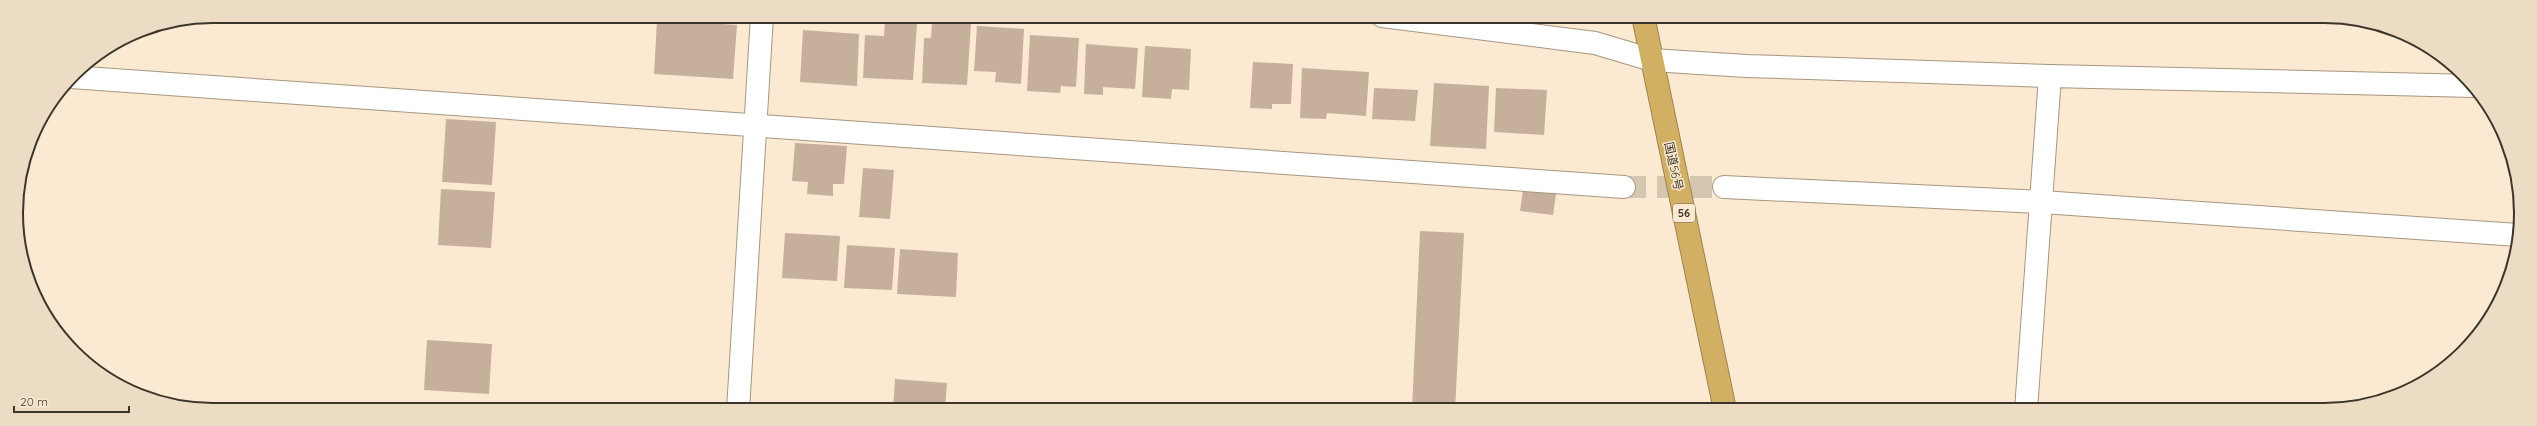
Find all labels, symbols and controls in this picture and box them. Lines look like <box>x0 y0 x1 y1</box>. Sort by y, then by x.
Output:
street label: 国道56号 <box>1662 140 1686 192</box>
road number: 56 <box>1673 204 1695 222</box>
scale bar <box>14 388 129 414</box>
text: 20 m <box>20 394 48 409</box>

